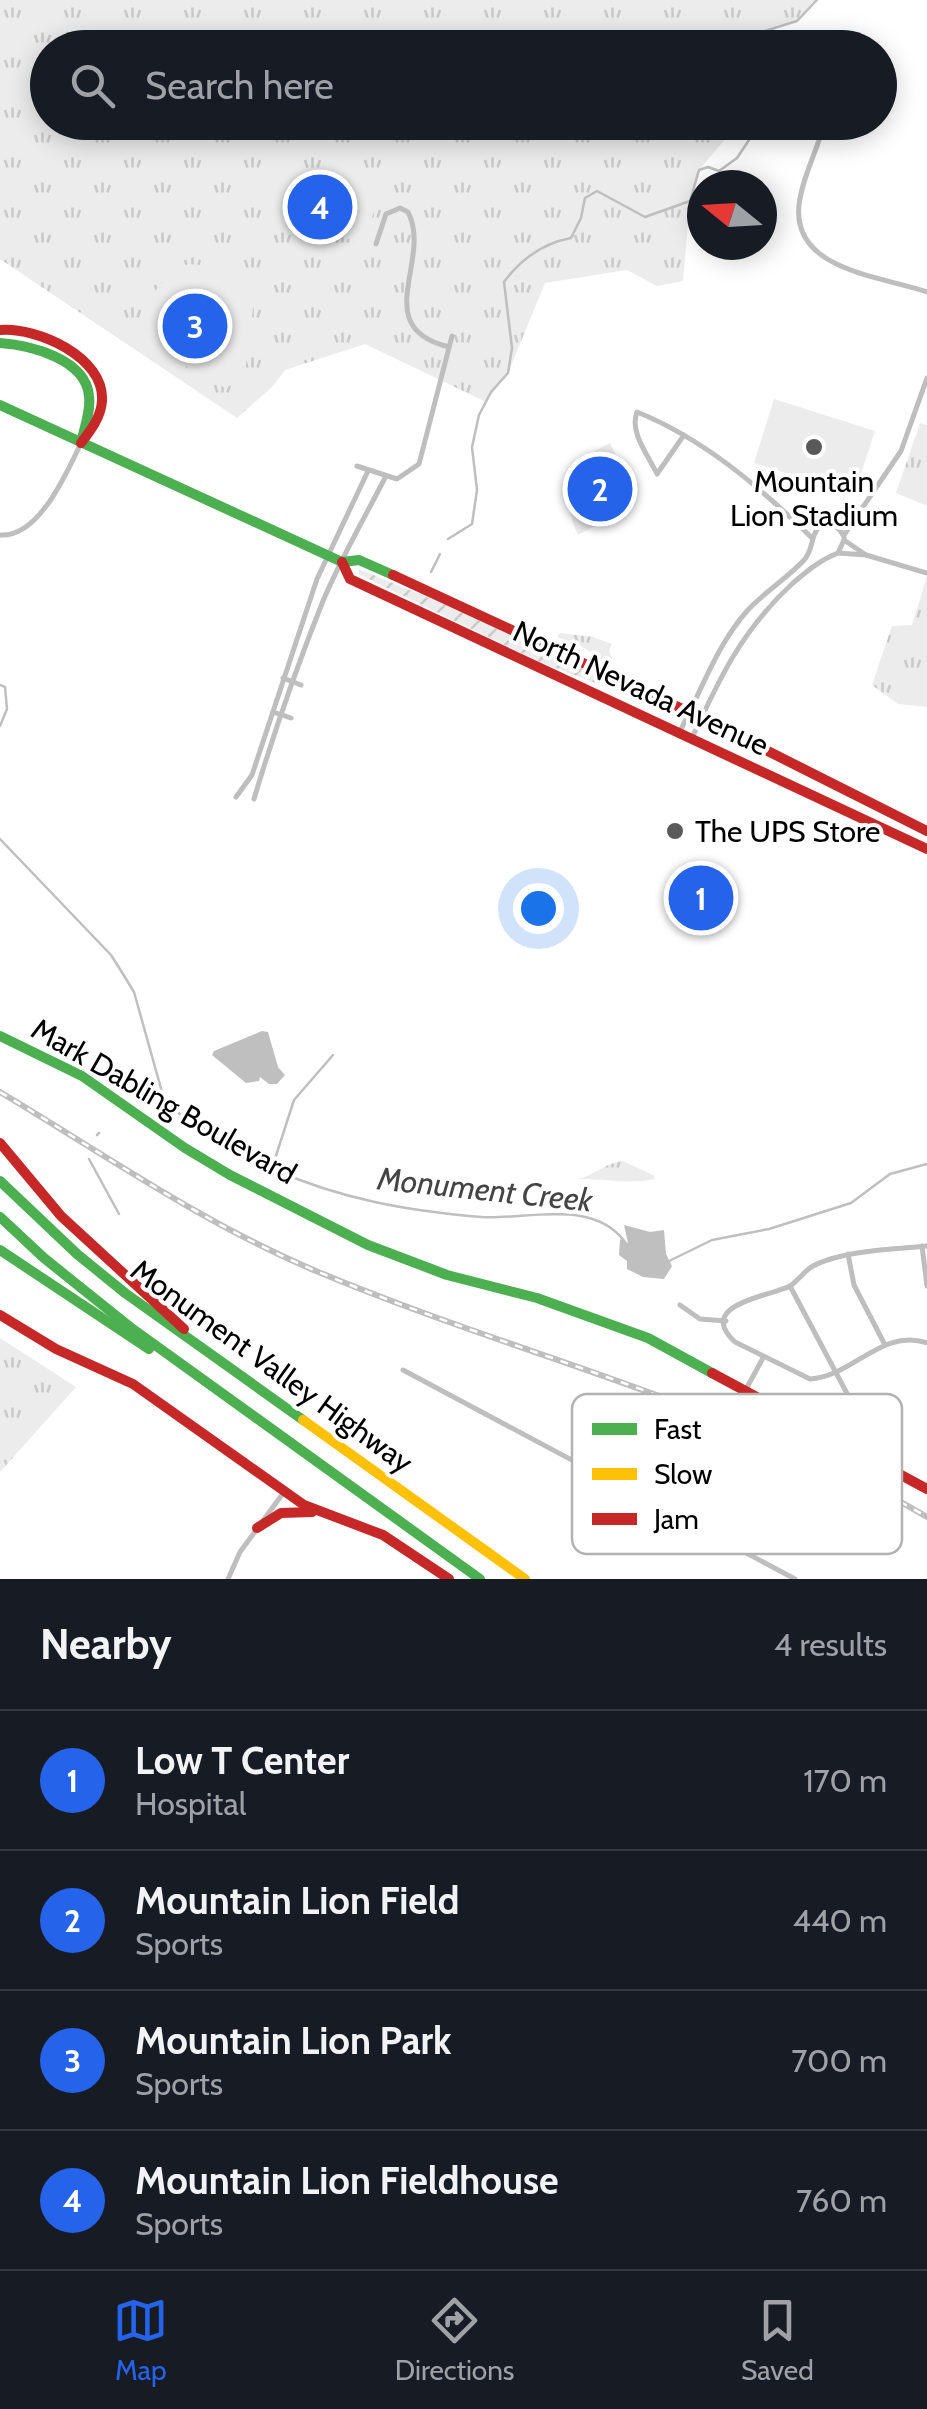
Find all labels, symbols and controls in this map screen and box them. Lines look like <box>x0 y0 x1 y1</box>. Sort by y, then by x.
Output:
search box <box>30 30 897 140</box>
icon: search <box>65 58 120 113</box>
text: Search here <box>145 62 334 109</box>
pin: 4 <box>288 170 352 244</box>
north arrow <box>687 170 777 260</box>
pin: 3 <box>162 288 228 364</box>
marker: Mountain Lion Stadium <box>803 436 825 458</box>
pin: 2 <box>568 452 632 526</box>
place label: Mountain Lion Stadium <box>730 463 898 534</box>
street label: North Nevada Avenue <box>507 613 775 763</box>
place label: The UPS Store <box>695 813 880 850</box>
marker: The UPS Store <box>664 820 686 842</box>
pin: 1 <box>668 860 734 936</box>
your location <box>513 883 564 934</box>
street label: Mark Dabling Boulevard <box>25 1010 303 1192</box>
water label: Monument Creek <box>375 1158 596 1220</box>
street label: Monument Valley Highway <box>124 1251 420 1481</box>
legend <box>572 1394 902 1554</box>
text: Fast <box>654 1412 702 1446</box>
text: Slow <box>654 1457 712 1491</box>
text: Jam <box>653 1502 699 1536</box>
text: Nearby <box>40 1618 172 1670</box>
text: 4 results <box>774 1625 887 1664</box>
text: Low T Center <box>135 1737 349 1784</box>
text: 1 <box>67 1761 78 1800</box>
text: 170 m <box>803 1761 887 1800</box>
text: Hospital <box>135 1784 246 1823</box>
text: Mountain Lion Field <box>135 1877 459 1924</box>
text: 2 <box>64 1901 81 1940</box>
text: 440 m <box>792 1901 887 1940</box>
text: Sports <box>135 1924 223 1963</box>
text: Mountain Lion Park <box>135 2017 452 2064</box>
text: 3 <box>64 2041 81 2080</box>
text: 700 m <box>791 2041 887 2080</box>
text: Sports <box>135 2064 223 2103</box>
text: Mountain Lion Fieldhouse <box>135 2157 559 2204</box>
text: 4 <box>63 2181 82 2220</box>
text: 760 m <box>796 2181 887 2220</box>
text: Sports <box>135 2204 223 2243</box>
tab: Map <box>113 2293 168 2387</box>
tab: Directions <box>395 2293 514 2387</box>
tab: Saved <box>741 2293 814 2387</box>

